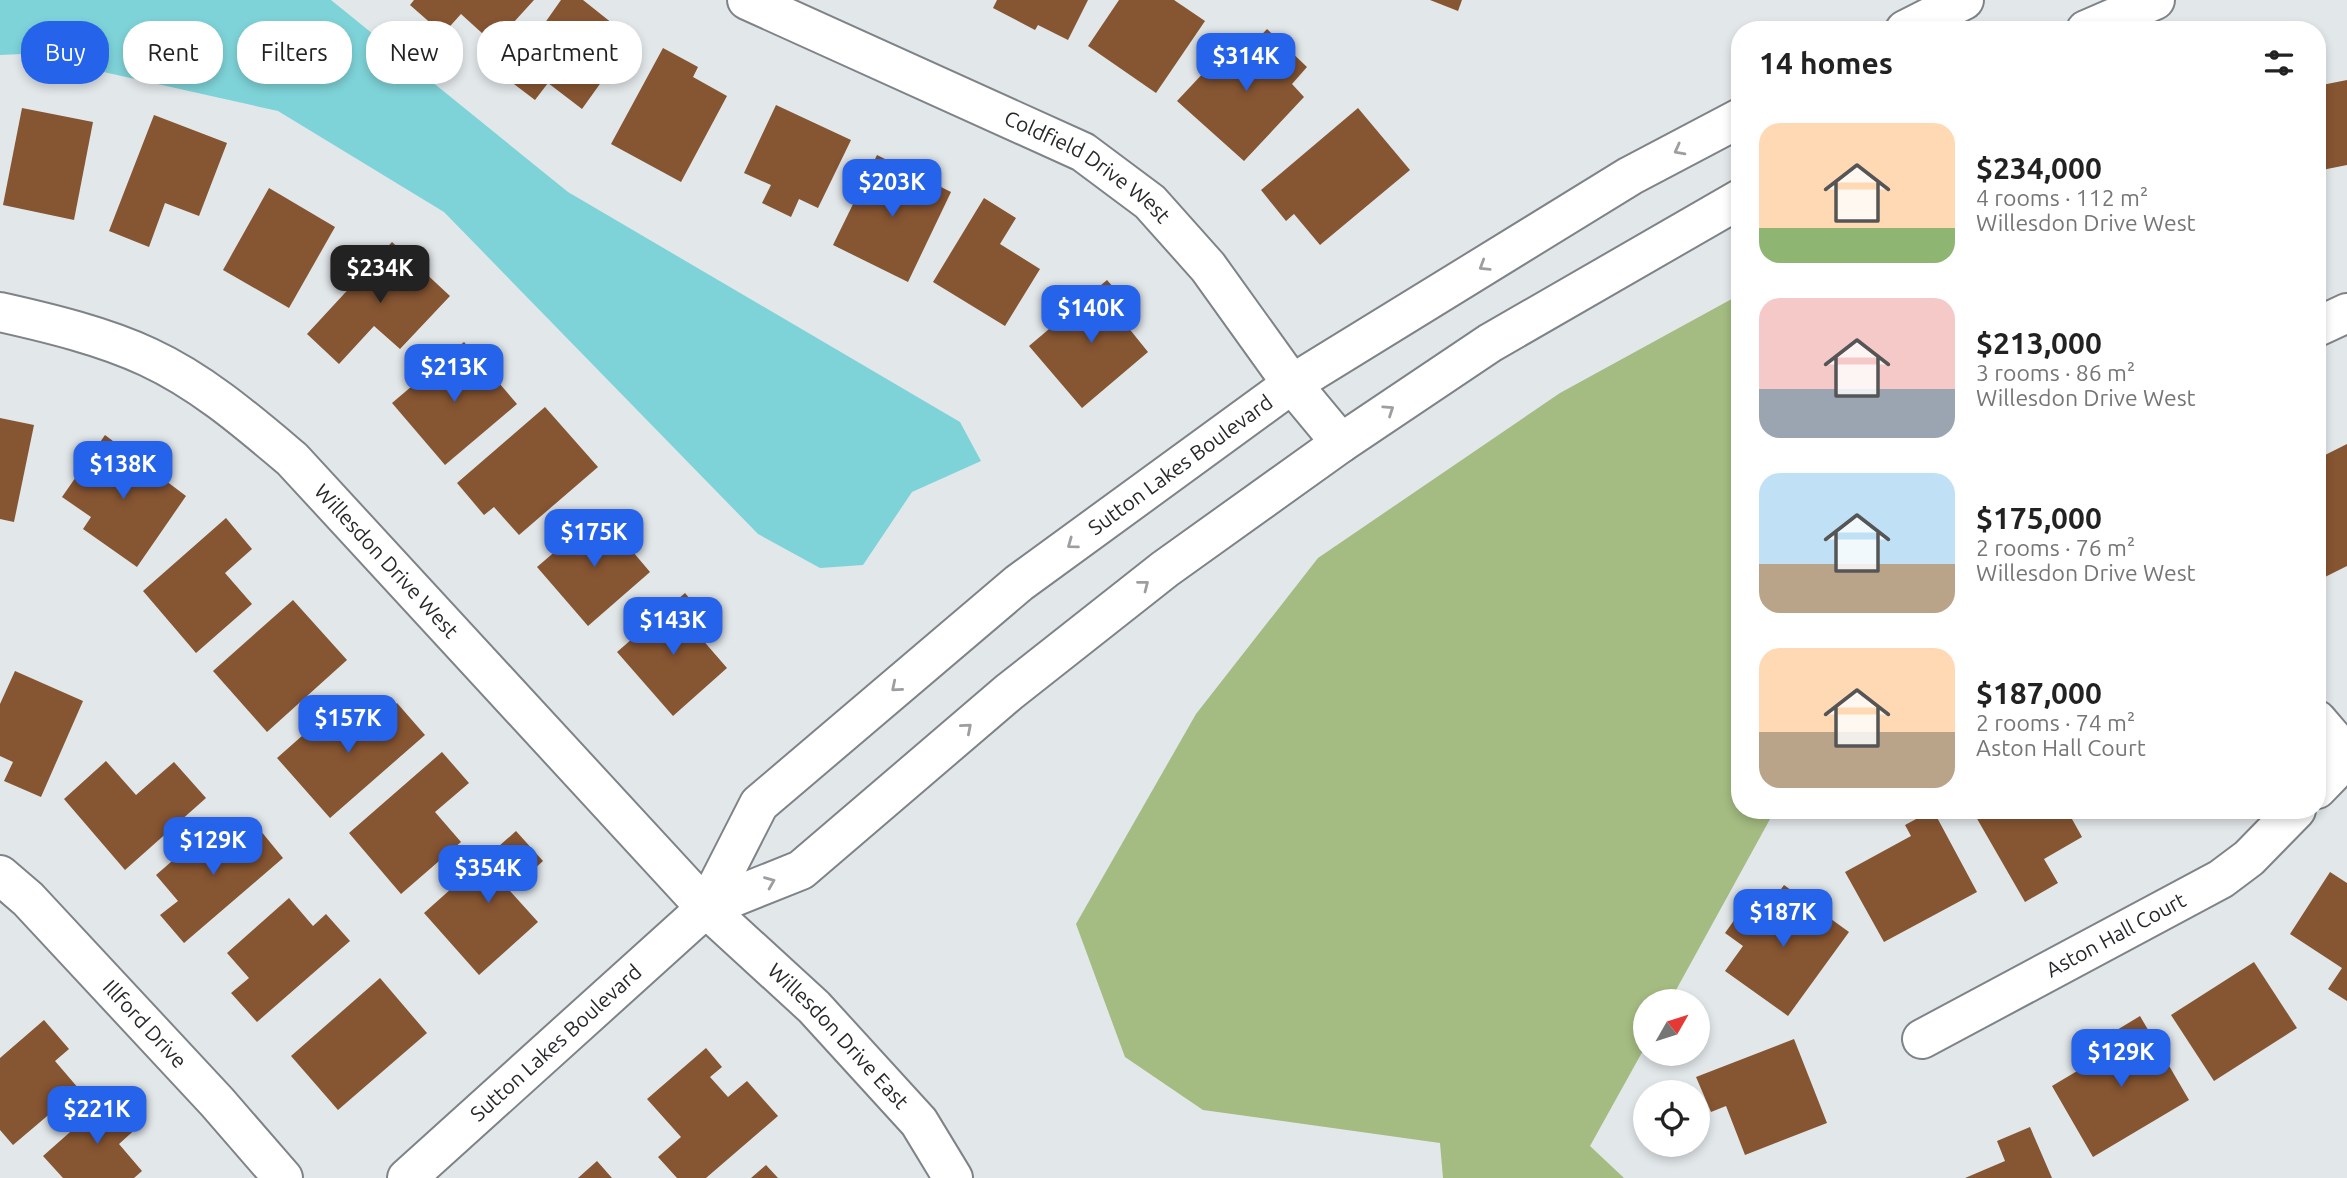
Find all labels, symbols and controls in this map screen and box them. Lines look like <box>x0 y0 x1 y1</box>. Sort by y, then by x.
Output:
chip: Buy <box>21 21 109 84</box>
chip: Rent <box>123 21 223 84</box>
chip: Filters <box>237 21 352 84</box>
chip: New <box>366 21 463 84</box>
chip: Apartment <box>477 21 642 84</box>
pin: $314K <box>1197 34 1295 93</box>
text: $314K <box>1212 43 1280 68</box>
icon: filters <box>2260 44 2298 82</box>
text: 14 homes <box>1759 46 1893 80</box>
street label: Coldfield Drive West <box>1001 105 1176 227</box>
one-way arrow <box>1674 142 1686 155</box>
icon: home <box>1815 151 1899 235</box>
text: $234,000 <box>1976 151 2102 185</box>
pin: $203K <box>843 160 941 219</box>
text: $203K <box>858 169 926 194</box>
text: 4 rooms · 112 m² <box>1976 185 2148 210</box>
text: Willesdon Drive West <box>1976 210 2196 235</box>
pin: $234K <box>331 246 429 305</box>
text: $234K <box>346 255 414 280</box>
one-way arrow <box>1478 258 1491 271</box>
pin: $140K <box>1042 286 1140 345</box>
text: $140K <box>1057 295 1125 320</box>
icon: home <box>1815 326 1899 410</box>
text: $213,000 <box>1976 326 2102 360</box>
pin: $213K <box>405 344 503 404</box>
text: $213K <box>420 354 488 379</box>
text: 3 rooms · 86 m² <box>1976 360 2135 385</box>
text: Willesdon Drive West <box>1976 385 2196 410</box>
street label: Sutton Lakes Boulevard <box>1083 389 1277 539</box>
one-way arrow <box>1381 406 1394 419</box>
pin: $138K <box>74 442 172 501</box>
text: $138K <box>89 451 157 476</box>
street label: Willesdon Drive West <box>310 479 464 642</box>
icon: home <box>1815 501 1899 585</box>
text: $175,000 <box>1976 501 2102 535</box>
pin: $175K <box>545 510 643 569</box>
text: $175K <box>560 519 628 544</box>
text: 2 rooms · 76 m² <box>1976 535 2135 560</box>
one-way arrow <box>1067 536 1080 548</box>
text: Willesdon Drive West <box>1976 560 2196 585</box>
one-way arrow <box>1137 581 1149 594</box>
pin: $143K <box>624 598 722 657</box>
text: $143K <box>639 607 707 632</box>
icon: home <box>1815 676 1899 760</box>
text: $187,000 <box>1976 676 2102 710</box>
one-way arrow <box>891 679 904 691</box>
pin: $157K <box>299 696 397 755</box>
text: $157K <box>314 705 382 730</box>
text: 2 rooms · 74 m² <box>1976 710 2135 735</box>
one-way arrow <box>959 724 972 736</box>
text: Aston Hall Court <box>1976 735 2146 760</box>
pin: $129K <box>164 818 262 877</box>
text: $129K <box>179 827 247 852</box>
pin: $354K <box>439 846 537 905</box>
text: $354K <box>454 855 522 880</box>
one-way arrow <box>763 877 775 891</box>
street label: Aston Hall Court <box>2041 887 2190 981</box>
pin: $187K <box>1734 890 1832 949</box>
text: $187K <box>1749 899 1817 924</box>
street label: Willesdon Drive East <box>763 958 914 1113</box>
street label: Sutton Lakes Boulevard <box>465 959 646 1126</box>
street label: Illford Drive <box>99 975 192 1073</box>
north arrow <box>1633 989 1710 1066</box>
map controls <box>1633 989 1710 1157</box>
pin: $129K <box>2072 1030 2170 1089</box>
text: $129K <box>2087 1039 2155 1064</box>
button: locate <box>1633 1080 1710 1157</box>
pin: $221K <box>48 1086 146 1146</box>
text: $221K <box>63 1096 131 1121</box>

